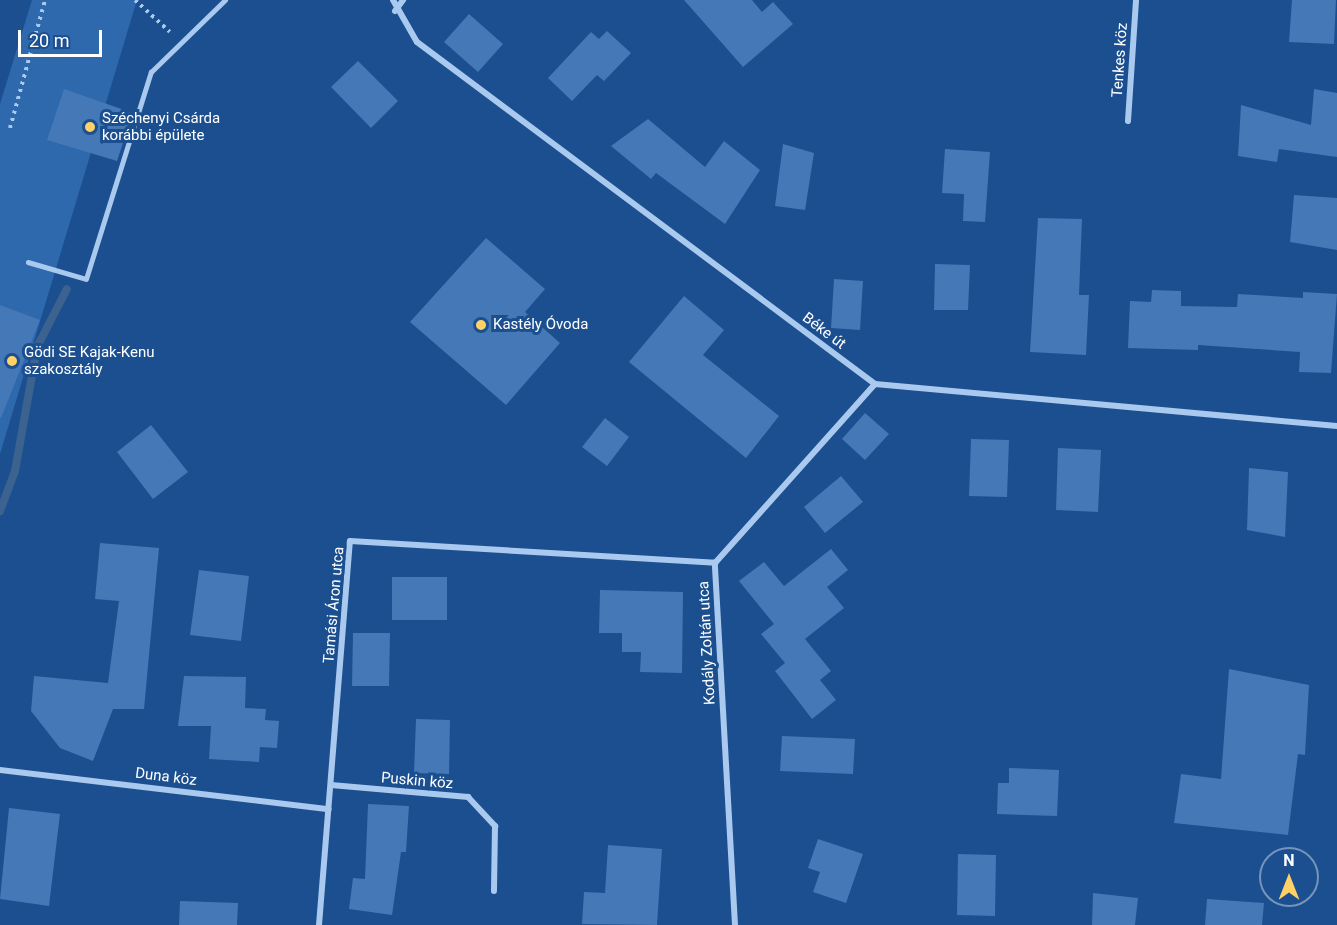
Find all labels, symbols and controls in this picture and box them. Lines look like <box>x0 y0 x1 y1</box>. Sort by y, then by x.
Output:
scale bar <box>21 18 105 56</box>
street label: Tenkes köz <box>1108 22 1132 98</box>
text: 20 m <box>29 30 69 51</box>
place label: Széchenyi Csárda korábbi épülete <box>102 109 220 144</box>
marker: Széchenyi Csárda korábbi épülete <box>83 120 97 134</box>
street label: Béke út <box>799 309 849 353</box>
place label: Kastély Óvoda <box>493 316 588 334</box>
marker: Kastély Óvoda <box>474 318 488 332</box>
place label: Gödi SE Kajak-Kenu szakosztály <box>24 343 155 378</box>
marker: Gödi SE Kajak-Kenu szakosztály <box>5 354 19 368</box>
street label: Tamási Áron utca <box>320 546 348 664</box>
street label: Kodály Zoltán utca <box>695 581 719 705</box>
street label: Duna köz <box>134 764 198 790</box>
street label: Puskin köz <box>380 769 454 793</box>
north arrow <box>1259 847 1319 907</box>
text: N <box>1283 851 1295 870</box>

